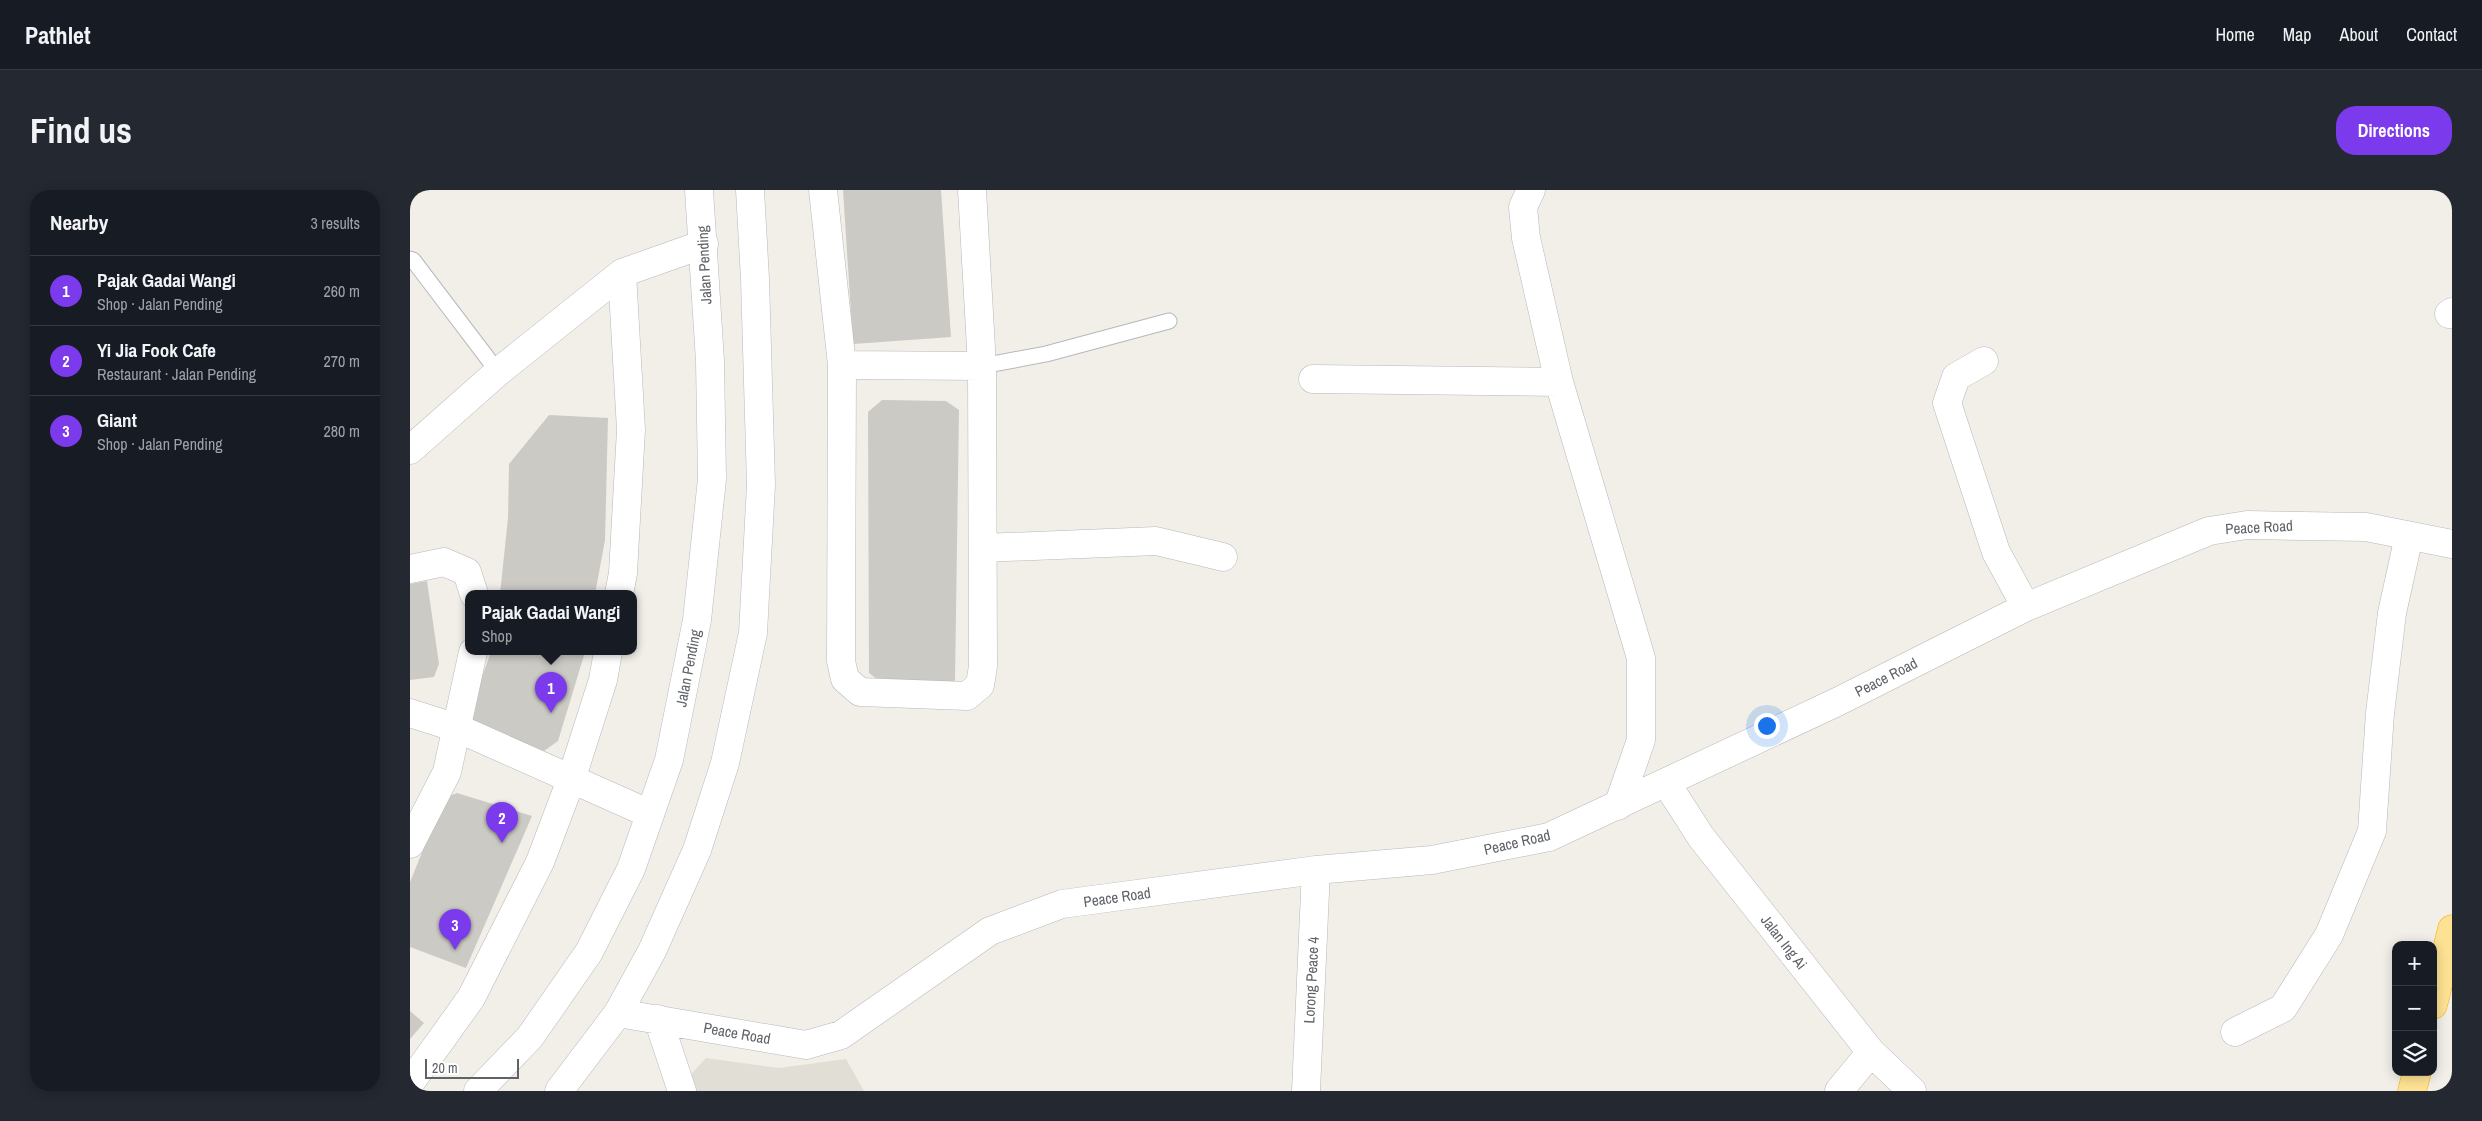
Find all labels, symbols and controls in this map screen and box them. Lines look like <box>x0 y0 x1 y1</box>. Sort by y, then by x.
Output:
text: Pathlet <box>25 19 91 51</box>
text: Home <box>2215 22 2255 47</box>
text: Map <box>2283 22 2312 47</box>
text: About <box>2340 22 2378 47</box>
text: Contact <box>2406 22 2457 47</box>
button: Directions <box>2336 106 2452 155</box>
text: Find us <box>30 107 132 154</box>
text: Nearby <box>50 208 108 237</box>
text: 3 results <box>310 212 360 234</box>
street label: Jalan Pending <box>691 225 717 305</box>
text: Pajak Gadai Wangi <box>97 267 236 293</box>
text: 1 <box>62 280 70 302</box>
text: 260 m <box>324 280 360 302</box>
text: Shop · Jalan Pending <box>97 293 222 315</box>
text: Yi Jia Fook Cafe <box>97 337 216 363</box>
text: 2 <box>62 350 70 372</box>
text: 270 m <box>324 350 360 372</box>
text: Restaurant · Jalan Pending <box>97 363 256 385</box>
text: Giant <box>97 407 137 433</box>
text: 3 <box>62 420 70 442</box>
text: 280 m <box>324 420 360 442</box>
text: Shop · Jalan Pending <box>97 433 222 455</box>
street label: Peace Road <box>2225 515 2293 539</box>
popup <box>465 590 637 655</box>
text: Pajak Gadai Wangi <box>482 599 620 625</box>
text: Shop <box>482 625 512 647</box>
street label: Jalan Pending <box>670 627 706 709</box>
street label: Peace Road <box>1851 652 1921 702</box>
pin: 1 <box>535 672 567 713</box>
your location <box>1754 713 1780 739</box>
pin: 2 <box>486 802 518 843</box>
street label: Peace Road <box>1482 824 1552 860</box>
street label: Peace Road <box>1082 882 1152 912</box>
pin: 3 <box>439 909 471 950</box>
street label: Jalan Ing Ai <box>1756 910 1812 974</box>
street label: Lorong Peace 4 <box>1298 936 1324 1024</box>
map controls <box>2392 941 2437 1076</box>
button: + <box>2392 941 2437 986</box>
button: − <box>2392 986 2437 1031</box>
street label: Peace Road <box>702 1017 772 1049</box>
button: layers <box>2392 1031 2437 1076</box>
scale bar <box>425 1056 519 1079</box>
text: 20 m <box>432 1059 458 1077</box>

